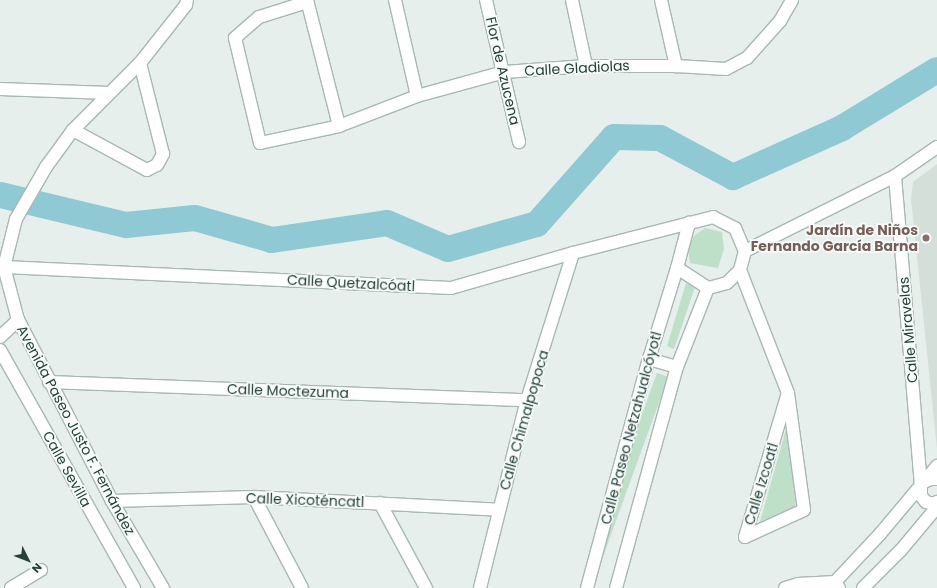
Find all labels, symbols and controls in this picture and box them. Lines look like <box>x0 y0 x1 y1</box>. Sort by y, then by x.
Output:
street label: Flor de Azucena <box>482 15 524 127</box>
street label: Calle Gladiolas <box>524 57 630 79</box>
place label: Jardín de Niños Fernando García Barna <box>751 222 918 254</box>
marker: Jardín de Niños Fernando García Barna <box>921 233 931 243</box>
street label: Calle Quetzalcóatl <box>287 271 415 295</box>
street label: Calle Miravelas <box>895 276 921 384</box>
street label: Avenida Paseo Justo F. Fernández <box>13 322 139 538</box>
street label: Calle Paseo Netzahualcóyotl <box>597 330 665 526</box>
street label: Calle Chimalpopoca <box>496 348 552 492</box>
street label: Calle Moctezuma <box>227 380 349 402</box>
street label: Calle Sevilla <box>39 428 95 510</box>
street label: Calle Izcoatl <box>741 441 781 527</box>
street label: Calle Xicoténcatl <box>246 490 364 510</box>
north arrow <box>8 540 48 580</box>
text: N <box>28 560 46 576</box>

